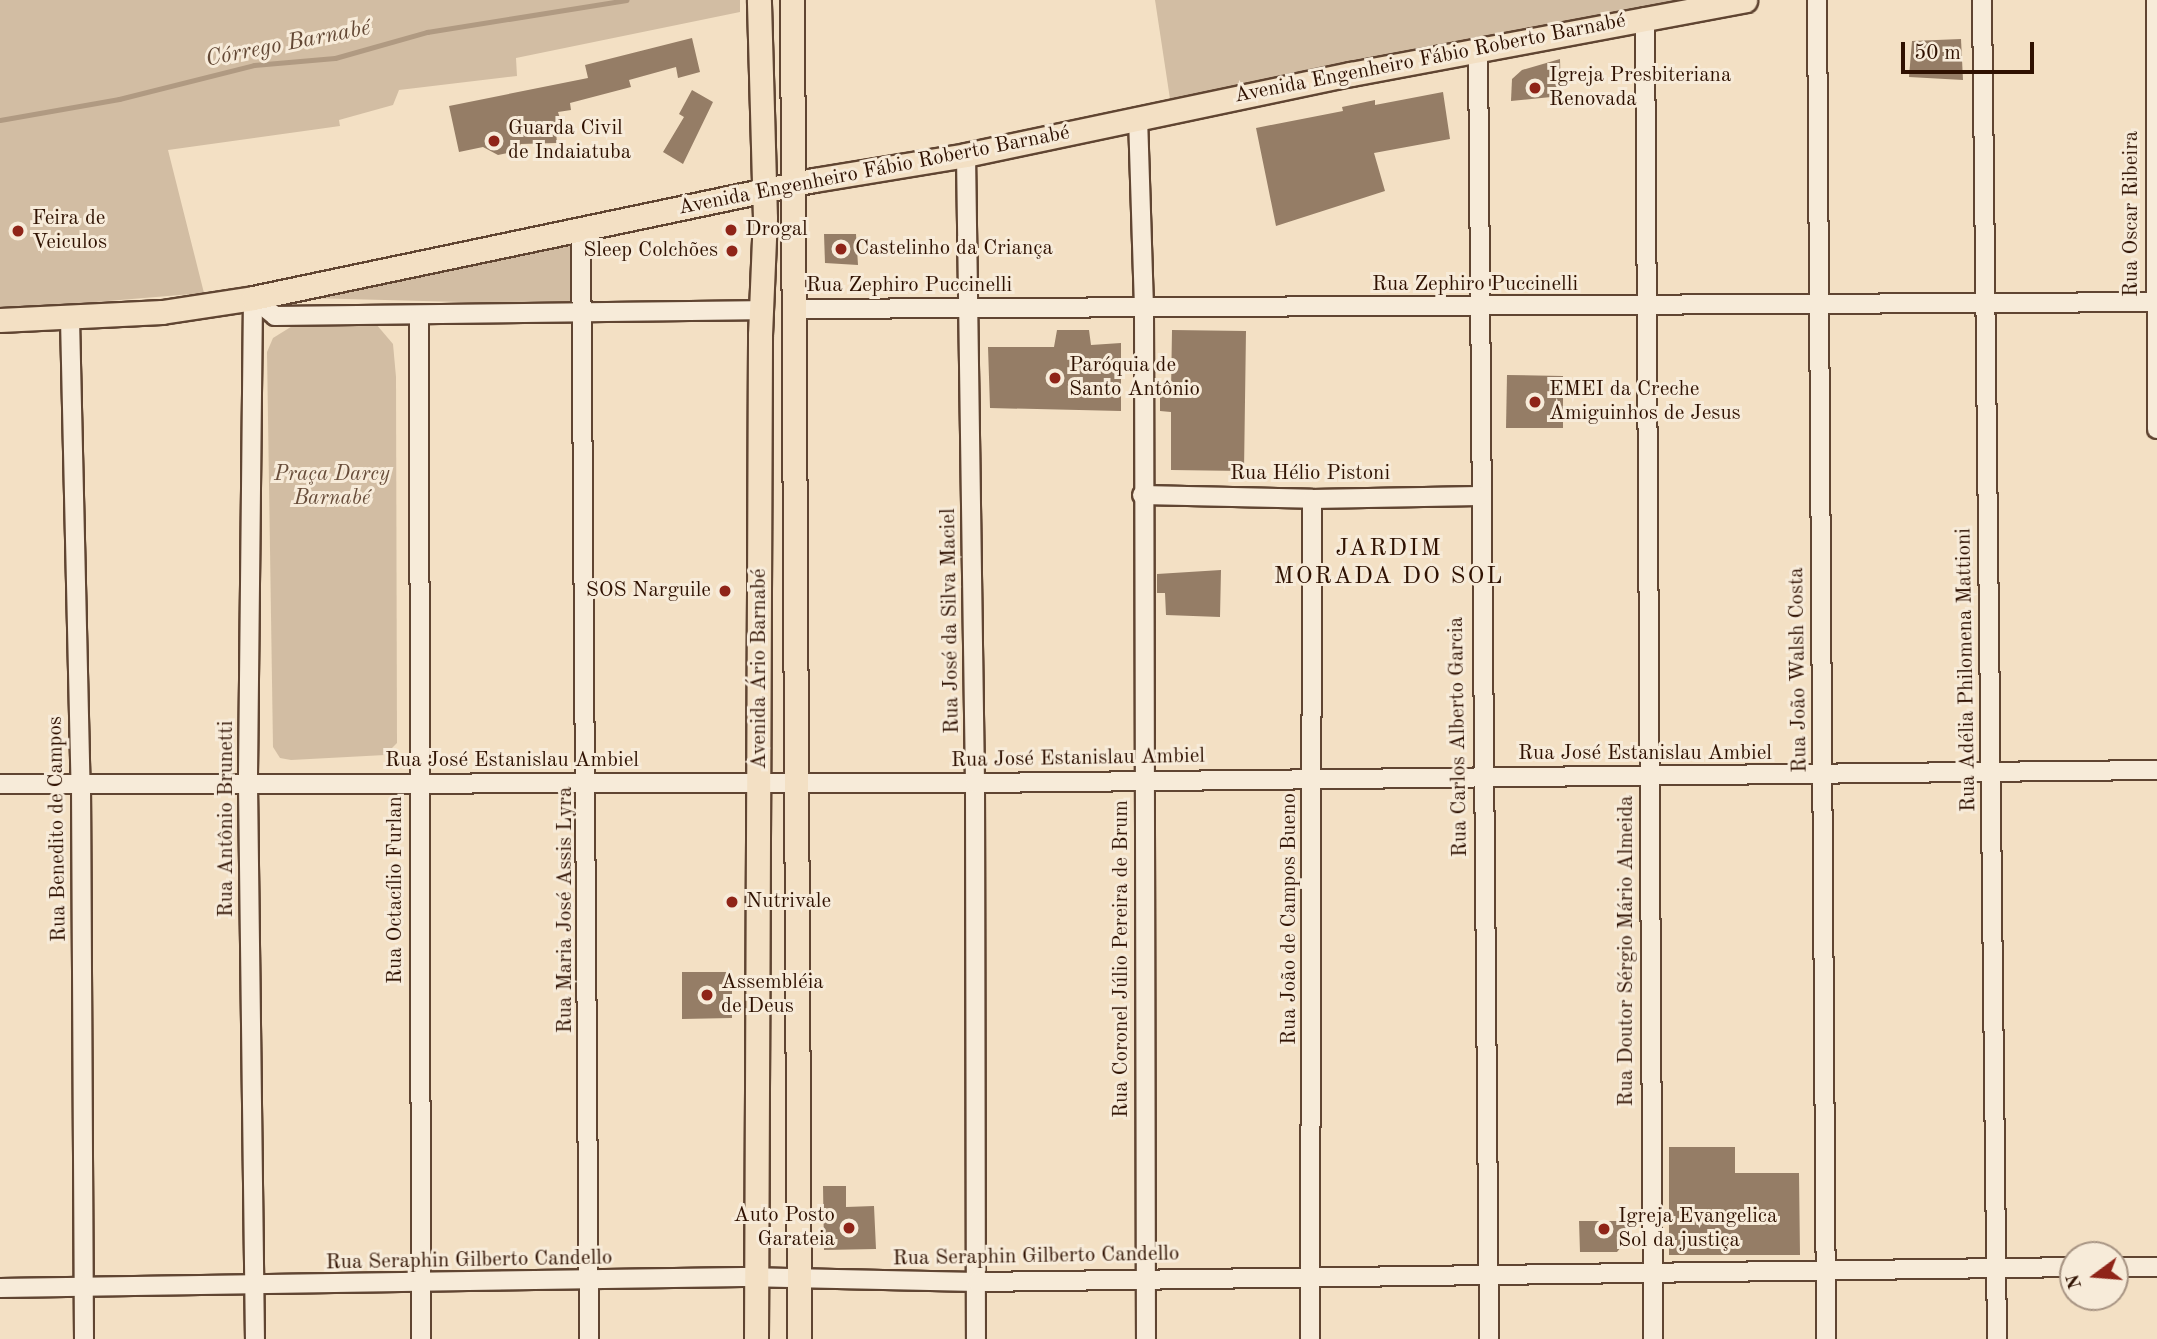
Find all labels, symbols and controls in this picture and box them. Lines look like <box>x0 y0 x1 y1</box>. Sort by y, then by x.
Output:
street label: Avenida Engenheiro Fábio Roberto Barnabé <box>1232 9 1628 109</box>
water label: Córrego Barnabé <box>203 14 373 74</box>
scale bar <box>1905 28 2038 72</box>
text: 50 m <box>1914 43 1961 64</box>
place label: Igreja Presbiteriana Renovada <box>1549 63 1731 113</box>
marker: Igreja Presbiteriana Renovada <box>1527 80 1543 96</box>
place label: Guarda Civil de Indaiatuba <box>508 116 631 166</box>
street label: Avenida Engenheiro Fábio Roberto Barnabé <box>676 121 1072 221</box>
street label: Rua Oscar Ribeira <box>2119 131 2145 297</box>
marker: Guarda Civil de Indaiatuba <box>486 133 502 149</box>
place label: Feira de Veiculos <box>32 206 107 256</box>
place label: Drogal <box>745 217 808 243</box>
marker: Drogal <box>723 222 739 238</box>
marker: Feira de Veiculos <box>10 223 26 239</box>
place label: Castelinho da Criança <box>855 236 1053 262</box>
place label: Sleep Colchões <box>583 238 718 264</box>
marker: Castelinho da Criança <box>833 241 849 257</box>
marker: Sleep Colchões <box>724 243 740 259</box>
street label: Rua Zephiro Puccinelli <box>1372 272 1578 298</box>
street label: Rua Zephiro Puccinelli <box>806 273 1012 299</box>
place label: Paróquia de Santo Antônio <box>1069 353 1200 403</box>
marker: Paróquia de Santo Antônio <box>1047 370 1063 386</box>
place label: EMEI da Creche Amiguinhos de Jesus <box>1549 377 1741 427</box>
marker: EMEI da Creche Amiguinhos de Jesus <box>1527 394 1543 410</box>
street label: Rua Hélio Pistoni <box>1230 461 1390 487</box>
park label: Praça Darcy Barnabé <box>274 462 390 512</box>
street label: Rua José da Silva Maciel <box>936 508 966 734</box>
street label: Rua Adélia Philomena Mattioni <box>1952 528 1982 812</box>
district label: JARDIM MORADA DO SOL <box>1275 536 1503 592</box>
street label: Rua João Walsh Costa <box>1785 567 1813 773</box>
street label: Avenida Ário Barnabé <box>747 569 773 769</box>
place label: SOS Narguile <box>586 578 711 604</box>
marker: SOS Narguile <box>717 583 733 599</box>
street label: Rua Carlos Alberto Garcia <box>1444 617 1474 857</box>
street label: Rua Benedito de Campos <box>43 716 73 942</box>
street label: Rua Antônio Brunetti <box>214 721 240 917</box>
street label: Rua José Estanislau Ambiel <box>1518 741 1772 767</box>
street label: Rua José Estanislau Ambiel <box>951 744 1205 774</box>
street label: Rua José Estanislau Ambiel <box>385 748 639 774</box>
street label: Rua Maria José Assis Lyra <box>553 787 579 1033</box>
street label: Rua João de Campos Bueno <box>1277 793 1303 1045</box>
street label: Rua Octacílio Furlan <box>383 796 409 984</box>
street label: Rua Doutor Sérgio Mário Almeida <box>1614 796 1640 1106</box>
street label: Rua Coronel Júlio Pereira de Brum <box>1109 800 1135 1118</box>
place label: Nutrivale <box>746 889 831 915</box>
marker: Nutrivale <box>724 894 740 910</box>
place label: Assembléia de Deus <box>721 970 824 1020</box>
marker: Assembléia de Deus <box>699 987 715 1003</box>
place label: Auto Posto Garateia <box>734 1203 835 1253</box>
place label: Igreja Evangelica Sol da justiça <box>1618 1204 1777 1254</box>
marker: Auto Posto Garateia <box>841 1220 857 1236</box>
marker: Igreja Evangelica Sol da justiça <box>1596 1221 1612 1237</box>
north arrow <box>2059 1241 2129 1311</box>
street label: Rua Seraphin Gilberto Candello <box>892 1242 1180 1272</box>
street label: Rua Seraphin Gilberto Candello <box>325 1246 613 1276</box>
text: N <box>2064 1272 2086 1291</box>

